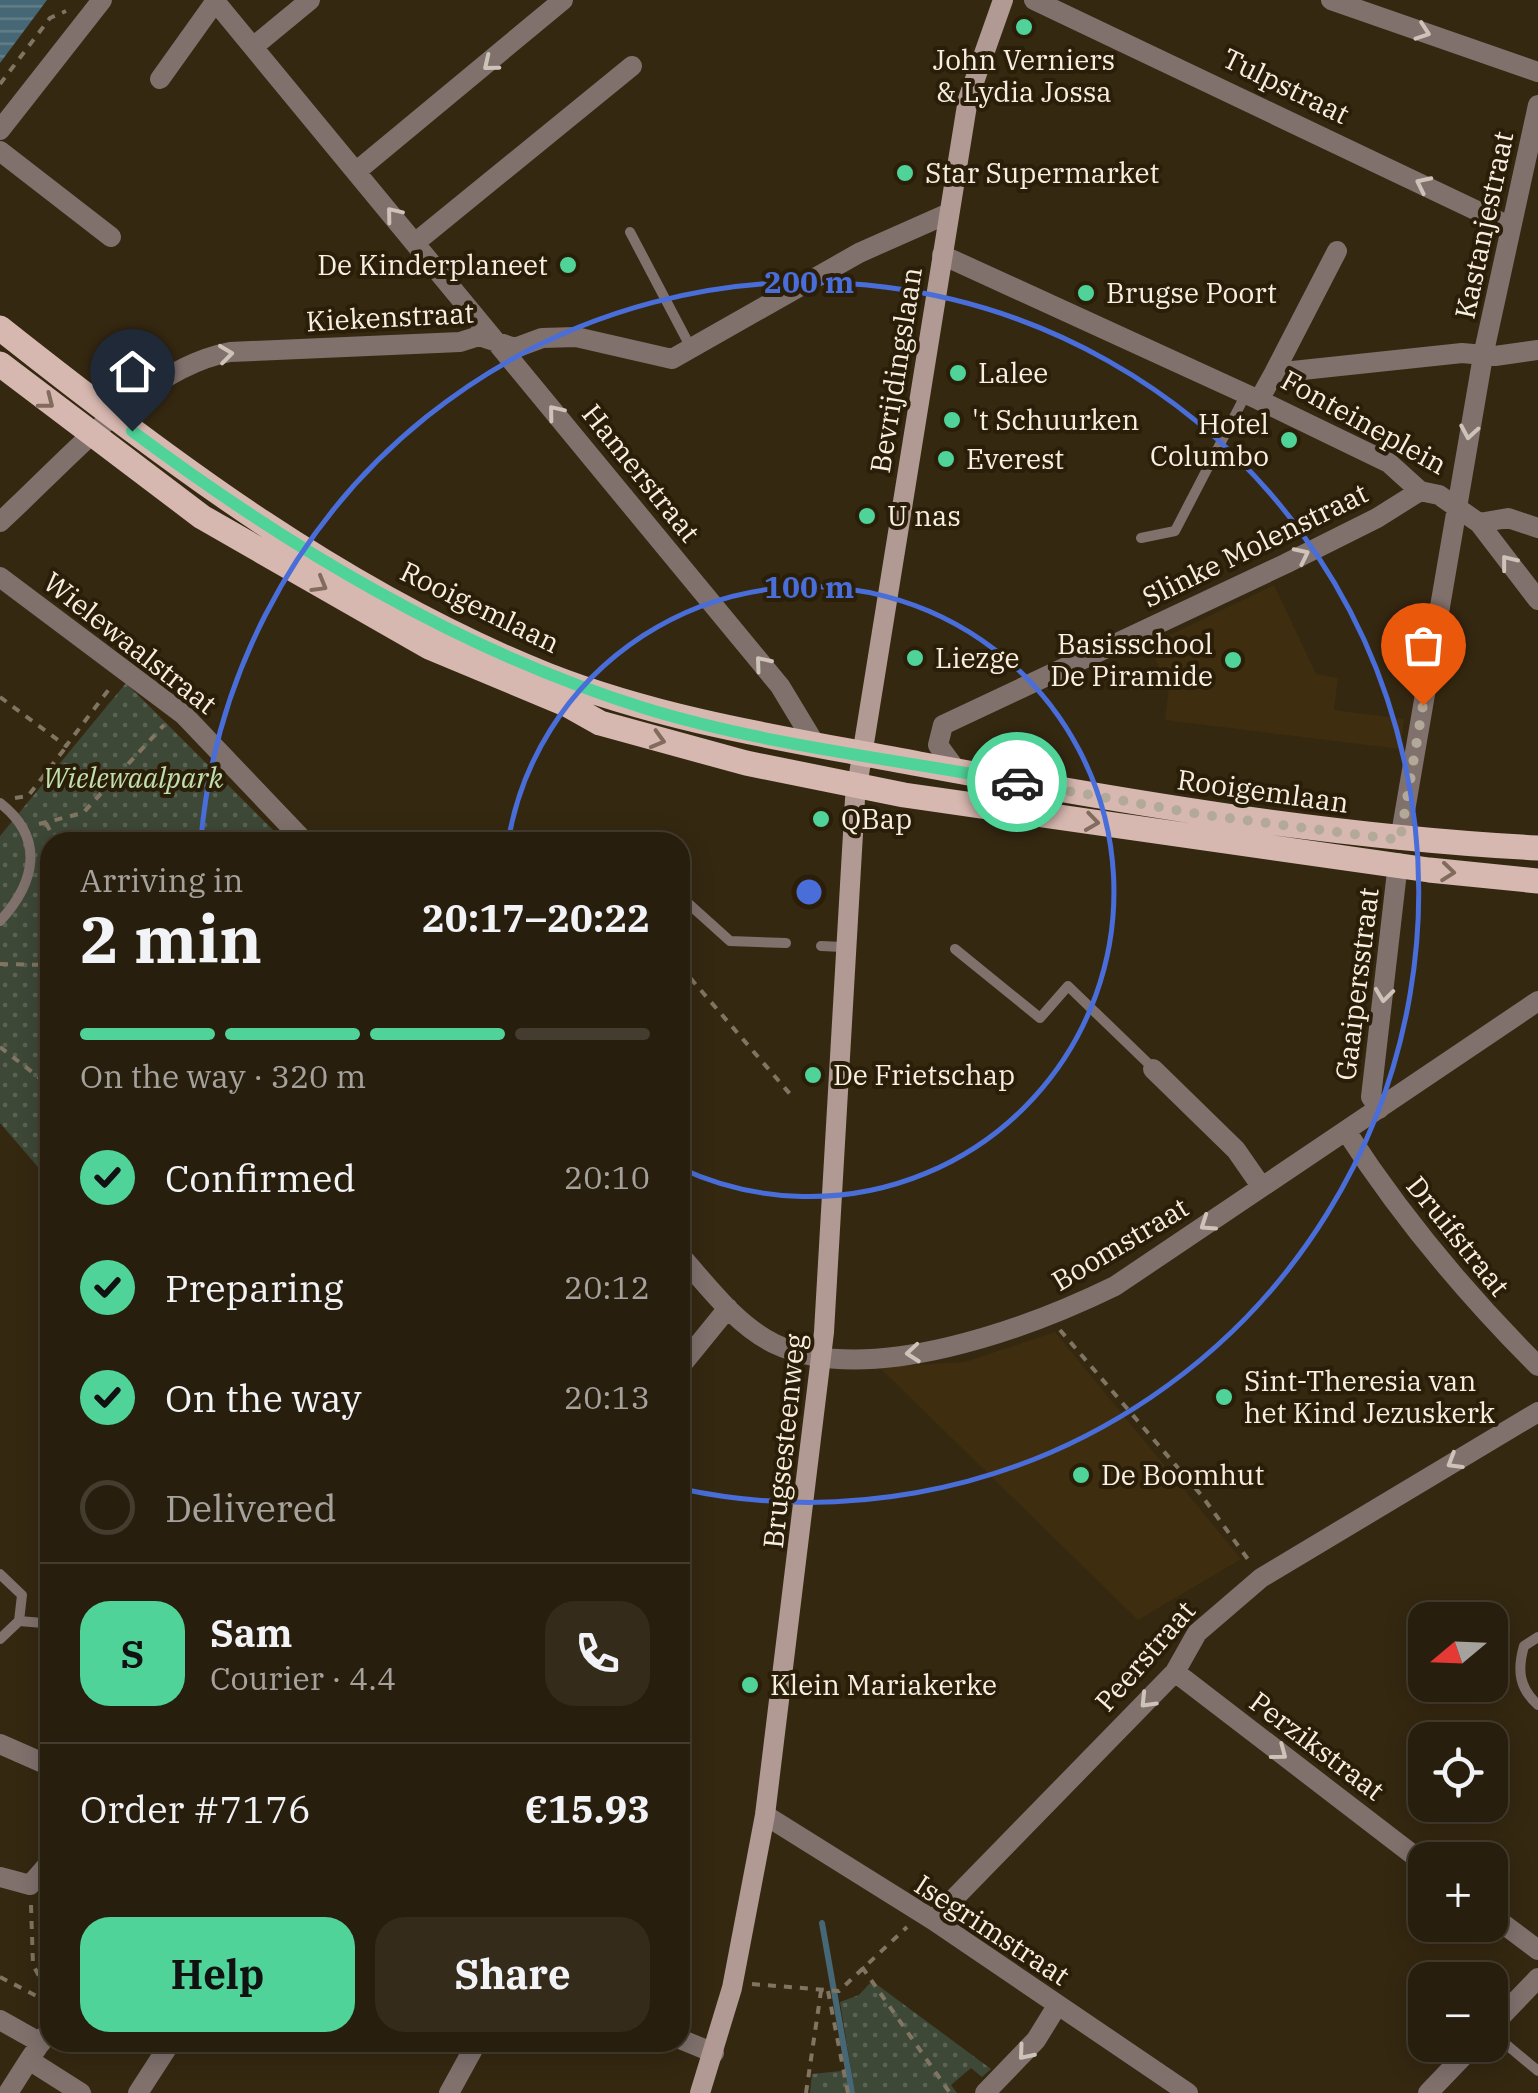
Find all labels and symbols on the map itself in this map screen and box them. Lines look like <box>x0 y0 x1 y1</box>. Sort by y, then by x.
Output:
marker: John Verniers & Lydia Jossa <box>1013 16 1035 38</box>
one-way arrow <box>1414 20 1431 41</box>
street label: Tulpstraat <box>1217 39 1356 132</box>
place label: John Verniers & Lydia Jossa <box>933 41 1115 110</box>
one-way arrow <box>483 52 501 70</box>
street label: Kastanjestraat <box>1446 128 1521 322</box>
place label: Star Supermarket <box>925 154 1160 191</box>
marker: Star Supermarket <box>894 162 916 184</box>
one-way arrow <box>1416 176 1434 196</box>
one-way arrow <box>387 207 405 225</box>
place label: De Kinderplaneet <box>317 246 548 283</box>
marker: De Kinderplaneet <box>557 254 579 276</box>
text: 200 m <box>764 262 854 301</box>
street label: Bevrijdingslaan <box>861 264 930 476</box>
place label: Brugse Poort <box>1106 274 1277 311</box>
marker: Brugse Poort <box>1075 282 1097 304</box>
street label: Kiekenstraat <box>305 294 475 339</box>
pin <box>90 329 175 432</box>
one-way arrow <box>218 344 234 365</box>
place label: Lalee <box>978 354 1048 391</box>
street label: Fonteineplein <box>1275 361 1454 482</box>
marker: Lalee <box>947 362 969 384</box>
one-way arrow <box>36 390 54 407</box>
street label: Hamerstraat <box>574 396 708 549</box>
place label: 't Schuurken <box>972 401 1139 438</box>
place label: Hotel Columbo <box>1150 405 1269 474</box>
one-way arrow <box>549 406 567 424</box>
marker: 't Schuurken <box>941 409 963 431</box>
one-way arrow <box>1460 424 1481 441</box>
marker: Hotel Columbo <box>1278 429 1300 451</box>
place label: Everest <box>966 440 1064 477</box>
marker: Everest <box>935 448 957 470</box>
street label: Slinke Molenstraat <box>1136 474 1374 615</box>
place label: U nas <box>887 497 961 534</box>
marker: U nas <box>856 505 878 527</box>
one-way arrow <box>1292 548 1310 567</box>
street label: Rooigemlaan <box>394 552 566 661</box>
one-way arrow <box>1503 555 1520 573</box>
street label: Wielewaalstraat <box>36 563 225 722</box>
text: 100 m <box>764 567 854 606</box>
one-way arrow <box>309 573 327 592</box>
pin <box>1381 603 1466 706</box>
place label: Basisschool De Piramide <box>1050 625 1213 694</box>
place label: Liezge <box>935 639 1020 676</box>
marker: Liezge <box>904 647 926 669</box>
marker: Basisschool De Piramide <box>1222 649 1244 671</box>
one-way arrow <box>755 657 773 675</box>
one-way arrow <box>649 728 666 749</box>
courier <box>967 732 1067 832</box>
park label: Wielewaalpark <box>43 759 224 796</box>
street label: Rooigemlaan <box>1175 760 1351 821</box>
place label: QBap <box>841 800 912 837</box>
marker: QBap <box>810 808 832 830</box>
one-way arrow <box>1084 810 1100 831</box>
one-way arrow <box>1441 861 1457 882</box>
centre of rings <box>791 874 827 910</box>
street label: Gaaipersstraat <box>1326 885 1387 1083</box>
one-way arrow <box>1374 988 1395 1004</box>
place label: De Frietschap <box>833 1056 1015 1093</box>
marker: De Frietschap <box>802 1064 824 1086</box>
street label: Druifstraat <box>1399 1168 1518 1304</box>
street label: Boomstraat <box>1045 1188 1195 1299</box>
one-way arrow <box>1199 1211 1217 1230</box>
street label: Brugsesteenweg <box>754 1332 813 1550</box>
one-way arrow <box>905 1341 921 1363</box>
place label: Sint-Theresia van het Kind Jezuskerk <box>1244 1362 1496 1431</box>
marker: Sint-Theresia van het Kind Jezuskerk <box>1213 1386 1235 1408</box>
one-way arrow <box>1447 1450 1465 1469</box>
place label: De Boomhut <box>1101 1456 1264 1493</box>
marker: De Boomhut <box>1070 1464 1092 1486</box>
street label: Peerstraat <box>1086 1592 1203 1719</box>
north arrow <box>1408 1602 1508 1702</box>
place label: Klein Mariakerke <box>770 1666 997 1703</box>
marker: Klein Mariakerke <box>739 1674 761 1696</box>
street label: Perzikstraat <box>1242 1683 1392 1808</box>
one-way arrow <box>1141 1689 1159 1707</box>
one-way arrow <box>1269 1741 1287 1758</box>
street label: Isegrimstraat <box>908 1866 1077 1993</box>
one-way arrow <box>1019 2041 1037 2059</box>

